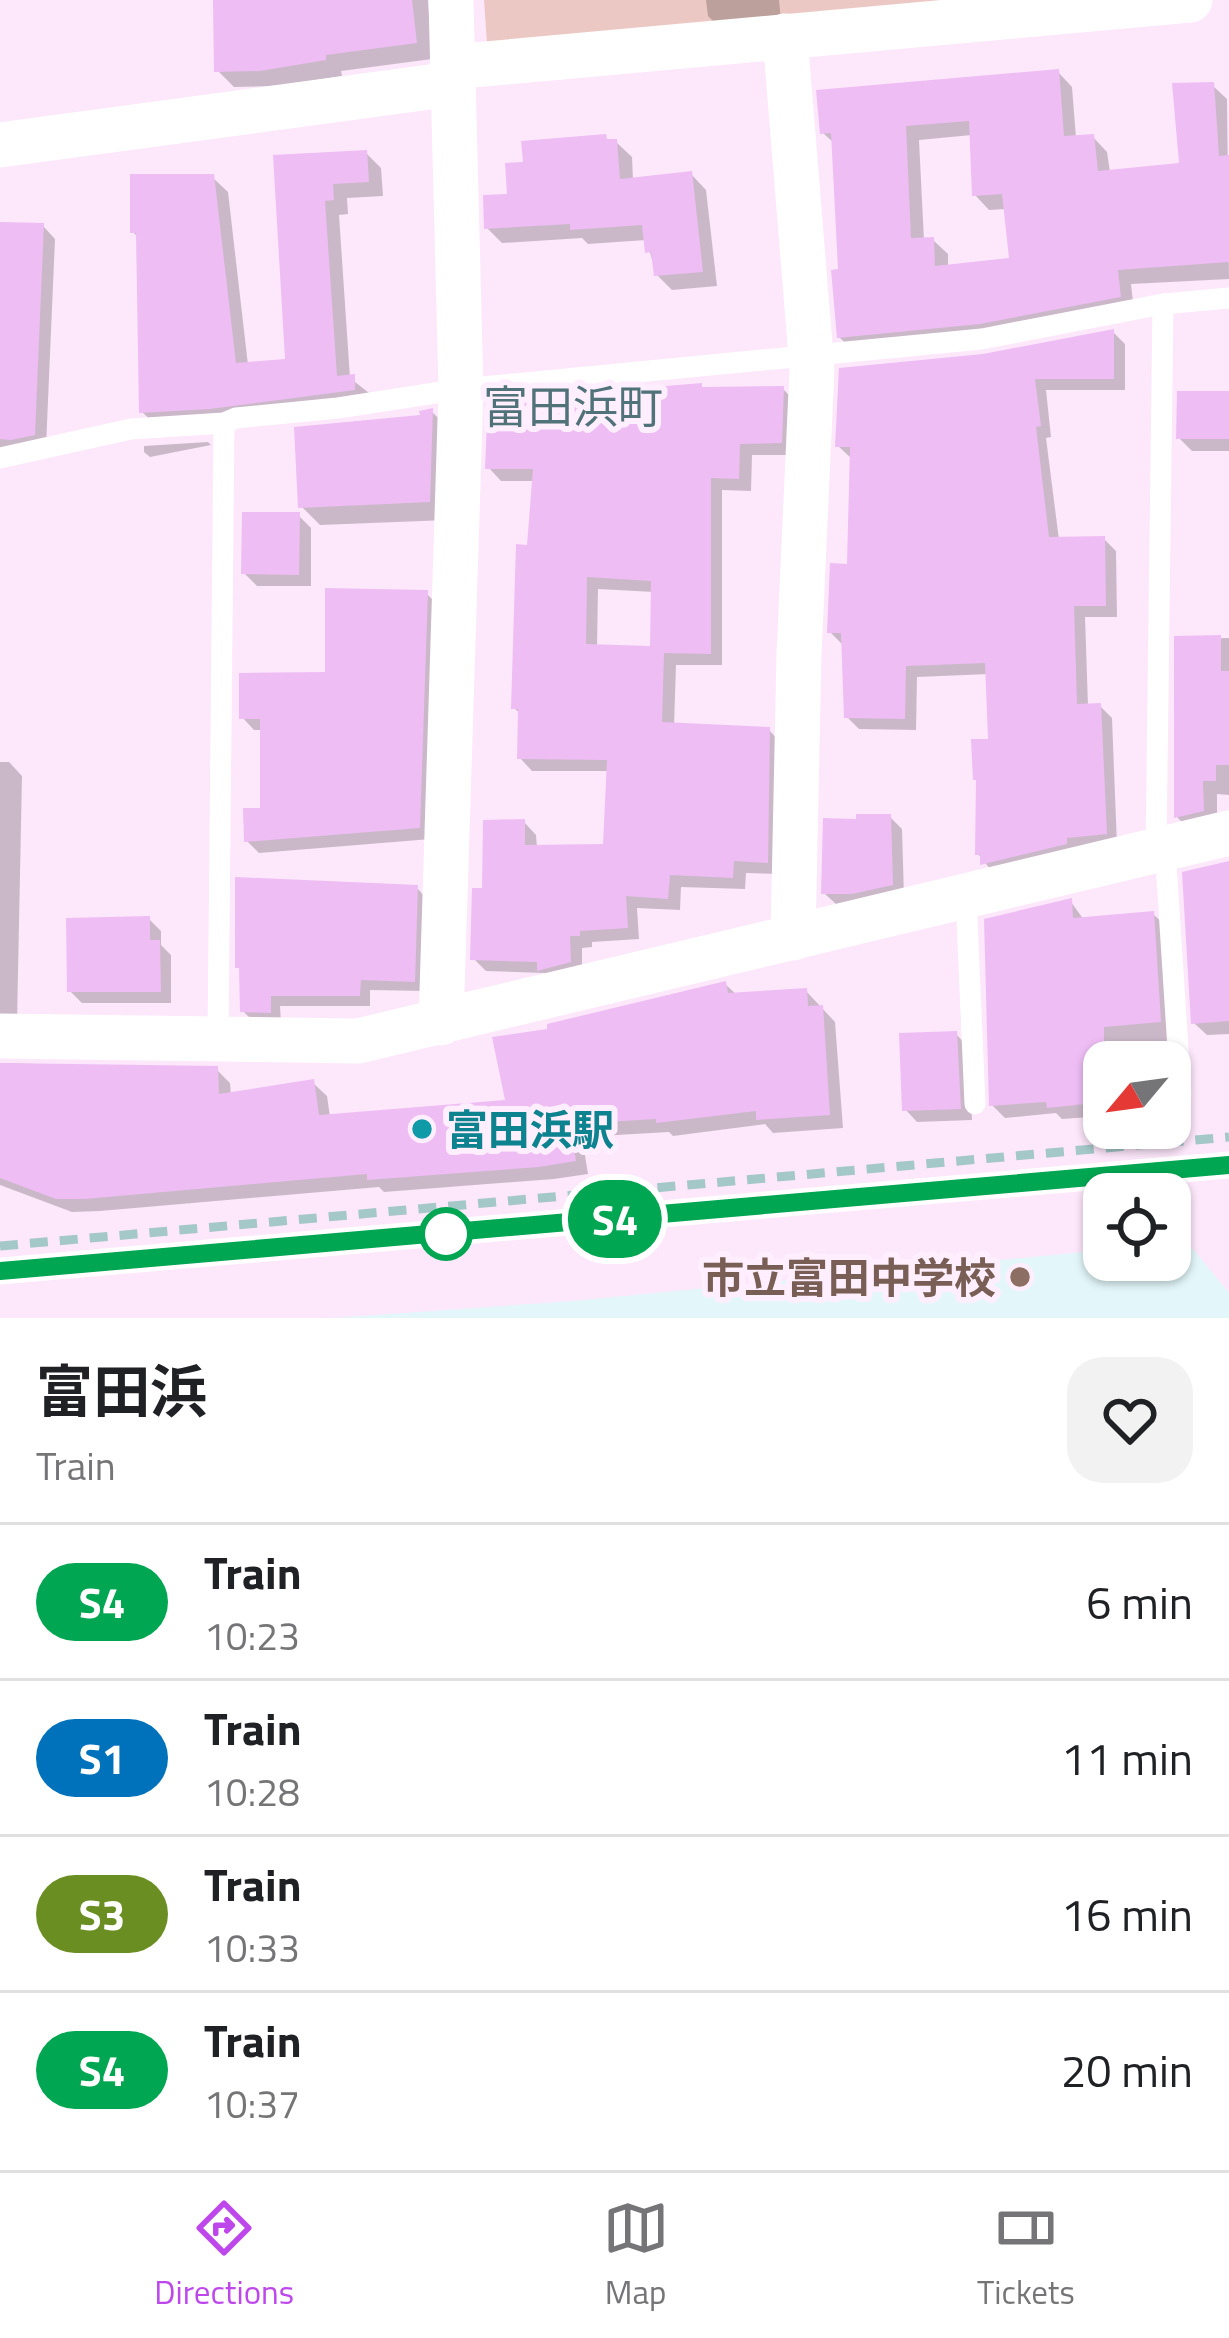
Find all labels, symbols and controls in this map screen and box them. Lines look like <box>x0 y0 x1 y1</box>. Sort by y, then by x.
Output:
district label: 富田浜町 <box>483 372 663 440</box>
north arrow <box>1083 1041 1191 1149</box>
map controls <box>1083 1041 1191 1281</box>
place label: 富田浜駅 <box>446 1097 614 1161</box>
marker: 富田浜駅 <box>409 1116 435 1142</box>
button: locate <box>1083 1173 1191 1281</box>
line badge: S4 <box>561 1180 669 1258</box>
text: S4 <box>592 1187 638 1251</box>
unlabelled marker <box>421 1209 471 1259</box>
place label: 市立富田中学校 <box>702 1245 996 1309</box>
marker: 市立富田中学校 <box>1007 1264 1033 1290</box>
text: 富田浜 <box>36 1347 207 1434</box>
button: heart <box>1067 1357 1193 1483</box>
text: Train <box>36 1436 116 1495</box>
text: Train <box>204 1538 302 1606</box>
text: 6 min <box>1086 1568 1193 1636</box>
text: S4 <box>79 1570 125 1634</box>
text: 10:23 <box>204 1606 300 1665</box>
text: Train <box>204 1694 302 1762</box>
text: 11 min <box>1061 1724 1193 1792</box>
text: S1 <box>79 1726 125 1790</box>
text: 10:28 <box>204 1762 300 1821</box>
text: Train <box>204 1850 302 1918</box>
text: 16 min <box>1061 1880 1193 1948</box>
text: S3 <box>79 1882 125 1946</box>
text: 10:33 <box>204 1918 300 1977</box>
text: Train <box>204 2006 302 2074</box>
text: 20 min <box>1061 2036 1193 2104</box>
text: S4 <box>79 2038 125 2102</box>
text: 10:37 <box>204 2074 300 2133</box>
tab: Directions <box>154 2195 294 2317</box>
tab: Map <box>603 2195 669 2317</box>
tab: Tickets <box>977 2195 1075 2317</box>

